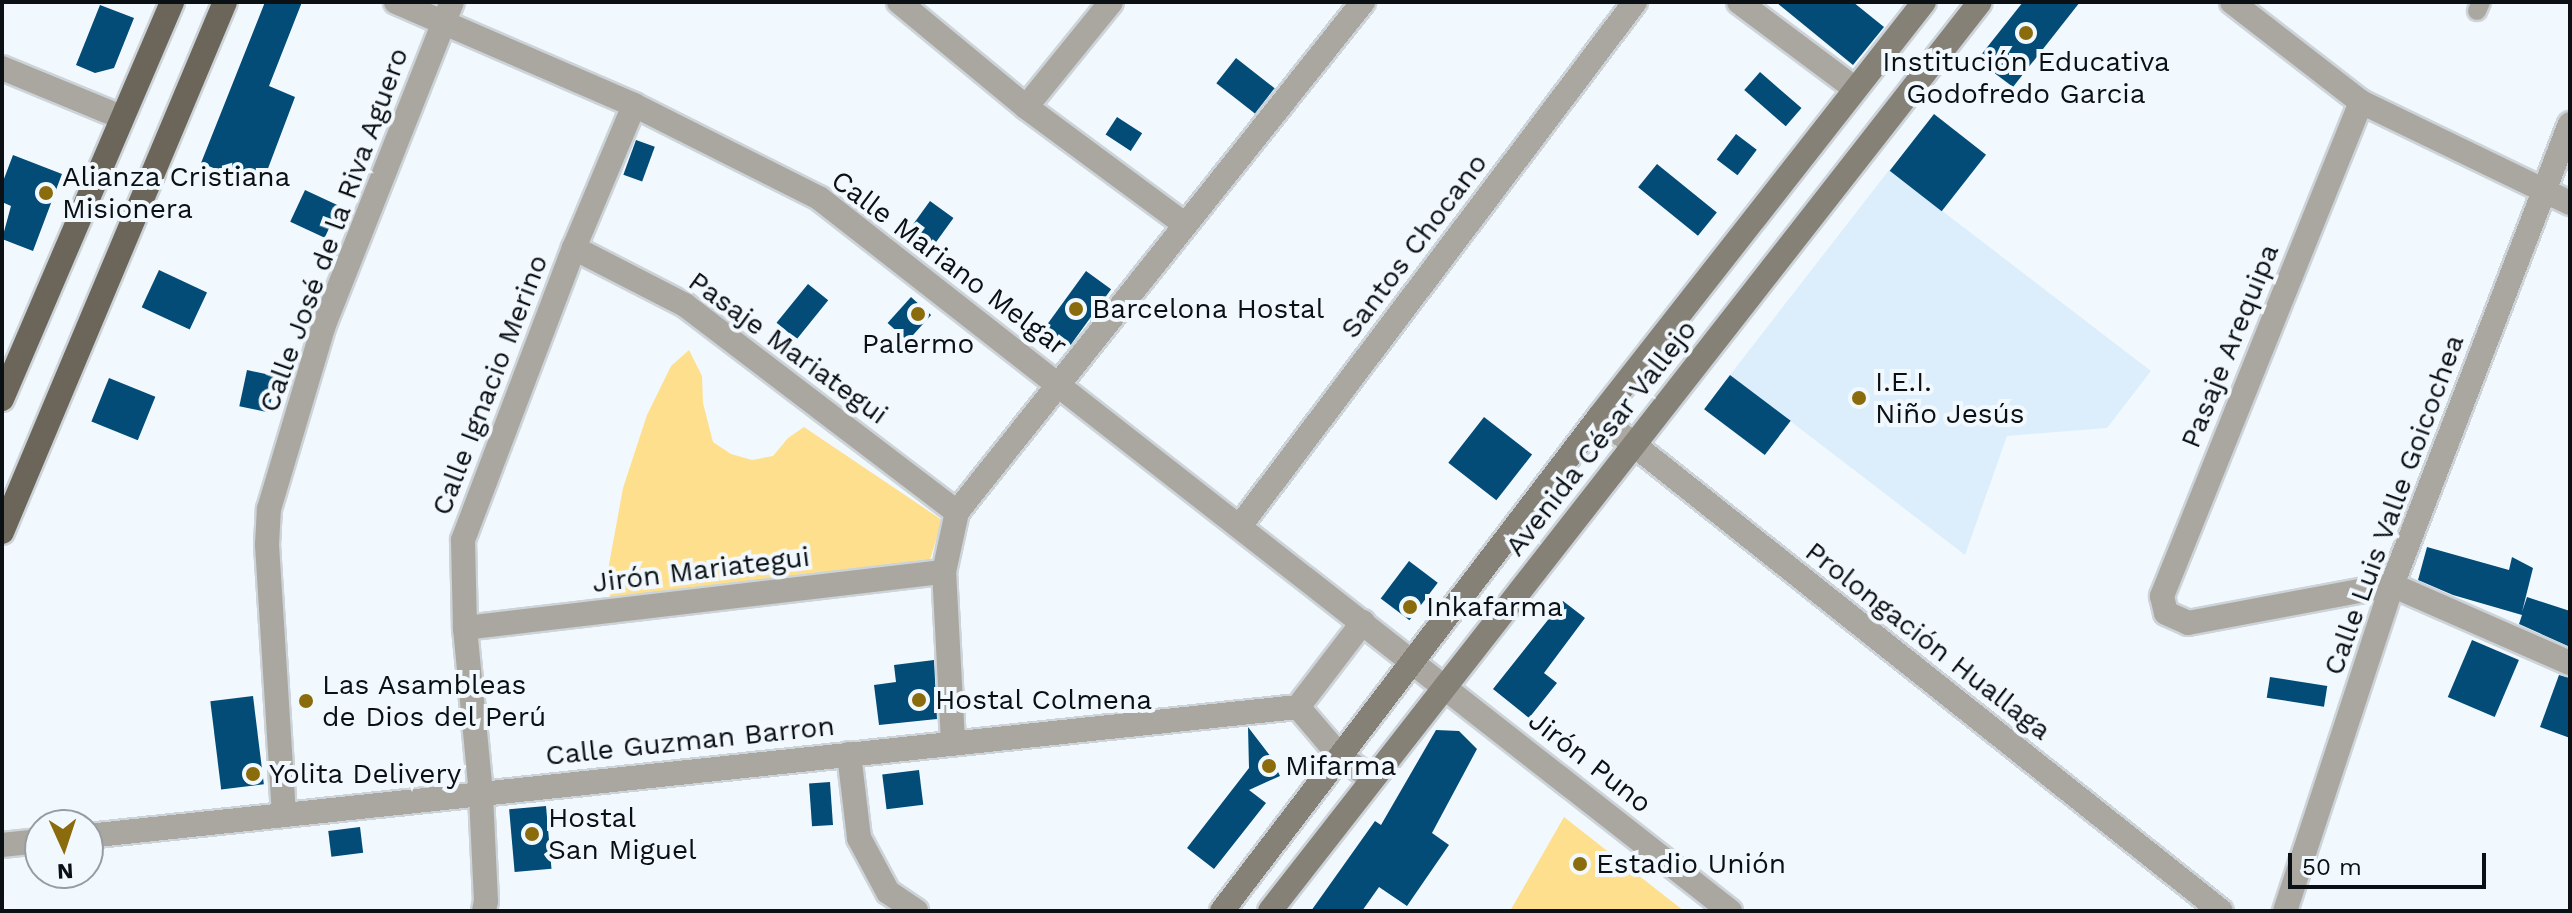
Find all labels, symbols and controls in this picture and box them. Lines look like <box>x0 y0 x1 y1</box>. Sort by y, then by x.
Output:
marker: Institución Educativa Godofredo Garcia <box>2017 24 2035 42</box>
street label: Calle José de la Riva Aguero <box>252 42 416 418</box>
place label: Institución Educativa Godofredo Garcia <box>1882 45 2170 111</box>
street label: Santos Chocano <box>1334 147 1494 345</box>
place label: Alianza Cristiana Misionera <box>62 160 291 226</box>
street label: Calle Mariano Melgar <box>824 163 1074 363</box>
marker: Alianza Cristiana Misionera <box>37 184 55 202</box>
street label: Pasaje Arequipa <box>2174 239 2286 453</box>
street label: Calle Ignacio Merino <box>425 250 555 520</box>
street label: Pasaje Mariategui <box>682 264 894 432</box>
place label: Barcelona Hostal <box>1092 292 1325 326</box>
marker: Barcelona Hostal <box>1067 300 1085 318</box>
marker: Palermo <box>909 305 927 323</box>
street label: Avenida César Vallejo <box>1498 312 1704 564</box>
place label: Palermo <box>862 327 974 361</box>
street label: Calle Luis Valle Goicochea <box>2317 330 2471 680</box>
place label: I.E.I. Niño Jesús <box>1875 365 2025 431</box>
marker: I.E.I. Niño Jesús <box>1850 389 1868 407</box>
street label: Prolongación Huallaga <box>1799 535 2057 747</box>
street label: Jirón Mariategui <box>590 540 812 600</box>
place label: Inkafarma <box>1426 590 1563 624</box>
marker: Inkafarma <box>1401 598 1419 616</box>
place label: Las Asambleas de Dios del Perú <box>322 668 547 734</box>
place label: Hostal Colmena <box>935 683 1153 717</box>
marker: Hostal Colmena <box>910 691 928 709</box>
marker: Las Asambleas de Dios del Perú <box>297 692 315 710</box>
street label: Jirón Puno <box>1522 704 1658 820</box>
street label: Calle Guzman Barron <box>544 709 836 773</box>
place label: Mifarma <box>1285 749 1396 783</box>
place label: Yolita Delivery <box>269 757 462 791</box>
marker: Mifarma <box>1260 757 1278 775</box>
marker: Yolita Delivery <box>244 765 262 783</box>
place label: Hostal San Miguel <box>548 801 697 867</box>
north arrow <box>24 809 104 889</box>
marker: Hostal San Miguel <box>523 825 541 843</box>
scale bar <box>2292 837 2490 887</box>
place label: Estadio Unión <box>1596 847 1786 881</box>
text: 50 m <box>2302 853 2362 881</box>
marker: Estadio Unión <box>1571 855 1589 873</box>
text: N <box>56 859 74 884</box>

